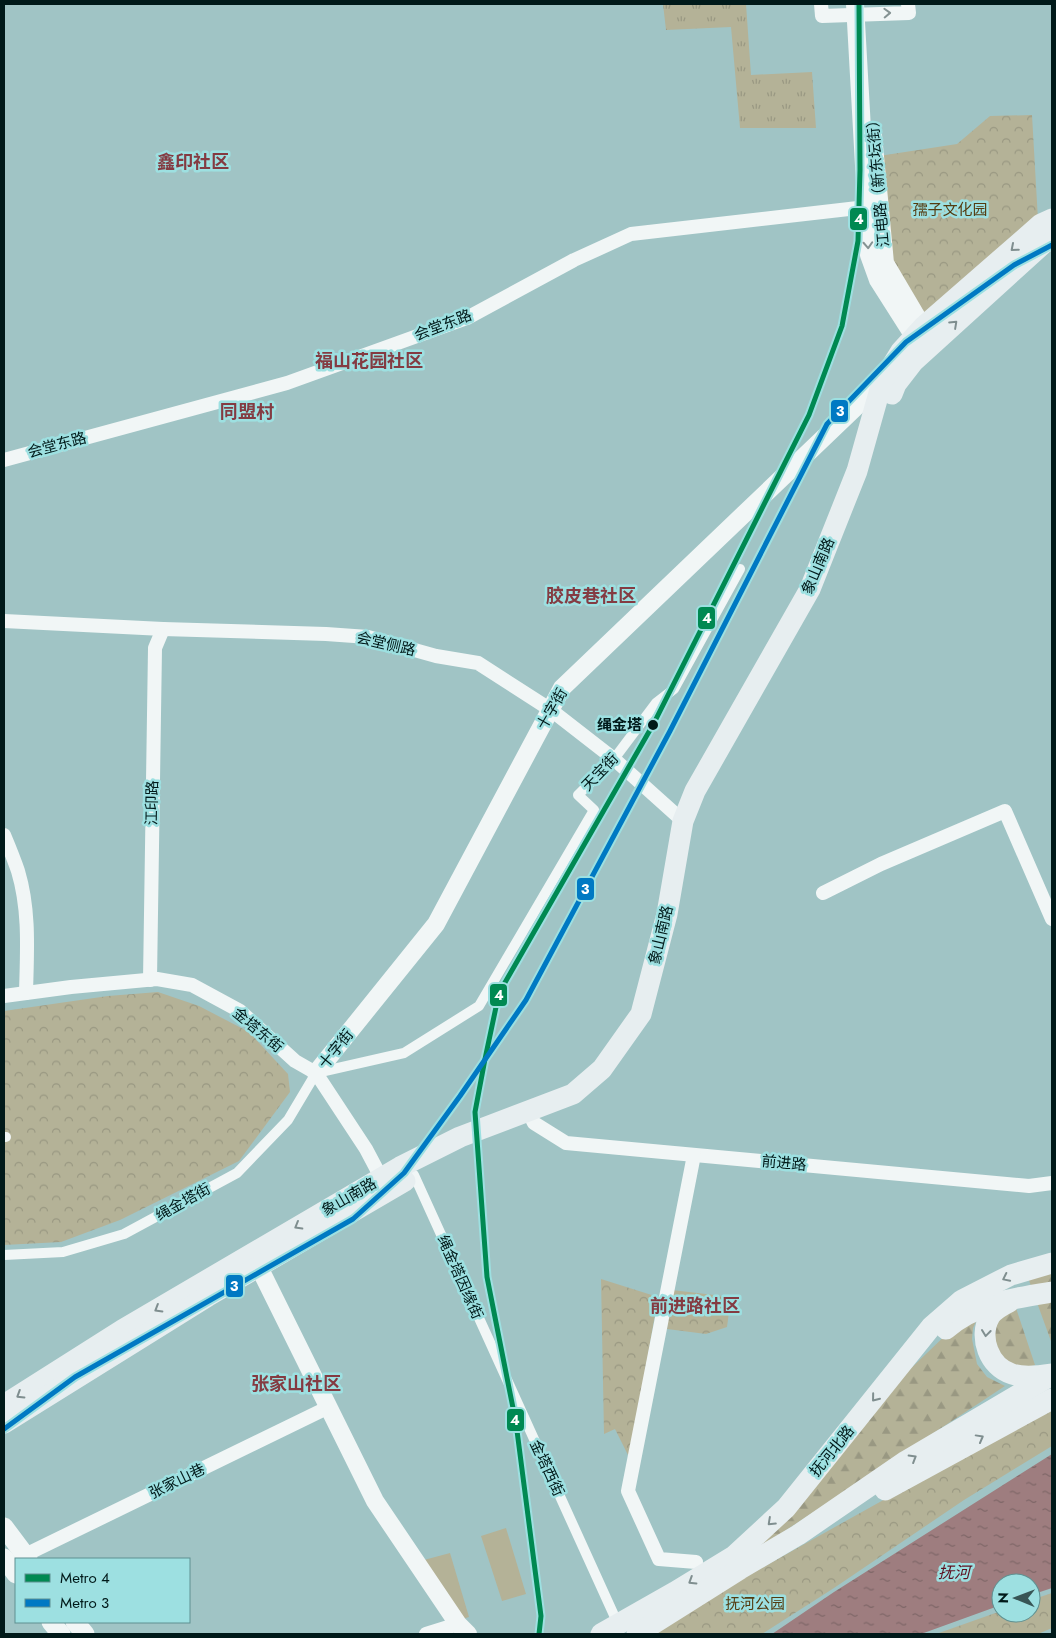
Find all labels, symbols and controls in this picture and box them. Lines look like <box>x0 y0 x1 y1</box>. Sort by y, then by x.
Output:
one-way arrow <box>883 8 891 19</box>
street label: 江电路（新东坛街） <box>861 112 895 248</box>
district label: 鑫印社区 <box>157 149 229 175</box>
park label: 孺子文化园 <box>912 199 988 221</box>
line badge: 4 <box>849 207 868 231</box>
text: 4 <box>854 209 864 229</box>
one-way arrow <box>863 241 874 249</box>
one-way arrow <box>1010 242 1019 251</box>
street label: 会堂东路 <box>411 304 475 346</box>
one-way arrow <box>949 321 958 330</box>
district label: 福山花园社区 <box>315 348 423 374</box>
district label: 同盟村 <box>220 399 274 425</box>
line badge: 3 <box>830 399 849 423</box>
text: 3 <box>836 401 845 421</box>
street label: 会堂东路 <box>25 427 89 463</box>
street label: 象山南路 <box>796 534 840 598</box>
district label: 胶皮巷社区 <box>546 583 636 609</box>
line badge: 4 <box>697 606 716 630</box>
text: 4 <box>702 608 712 628</box>
street label: 会堂侧路 <box>354 627 418 661</box>
street label: 十字街 <box>531 684 573 734</box>
place label: 绳金塔 <box>597 714 642 736</box>
marker: 绳金塔 <box>646 718 660 732</box>
street label: 天宝街 <box>576 748 624 796</box>
street label: 江印路 <box>141 780 163 826</box>
line badge: 3 <box>576 877 595 901</box>
text: 3 <box>581 879 590 899</box>
street label: 象山南路 <box>644 903 678 967</box>
line badge: 4 <box>489 983 508 1007</box>
text: 4 <box>494 985 504 1005</box>
street label: 金塔东街 <box>228 1002 288 1058</box>
street label: 十字街 <box>313 1025 359 1073</box>
street label: 前进路 <box>761 1150 807 1176</box>
street label: 象山南路 <box>318 1172 380 1222</box>
street label: 绳金塔街 <box>151 1178 215 1226</box>
one-way arrow <box>294 1220 303 1230</box>
street label: 绳金塔因缘街 <box>432 1231 488 1323</box>
one-way arrow <box>1002 1272 1011 1282</box>
line badge: 3 <box>225 1274 244 1298</box>
text: 3 <box>230 1276 239 1296</box>
district label: 前进路社区 <box>650 1293 740 1319</box>
one-way arrow <box>154 1302 163 1312</box>
one-way arrow <box>982 1328 992 1337</box>
district label: 张家山社区 <box>251 1371 341 1397</box>
one-way arrow <box>16 1389 26 1398</box>
one-way arrow <box>872 1392 881 1401</box>
line badge: 4 <box>506 1408 525 1432</box>
text: 4 <box>510 1410 520 1430</box>
street label: 抚河北路 <box>805 1421 859 1481</box>
one-way arrow <box>975 1435 984 1445</box>
street label: 金塔西街 <box>524 1436 570 1500</box>
one-way arrow <box>907 1454 916 1464</box>
street label: 张家山巷 <box>145 1458 209 1504</box>
one-way arrow <box>767 1516 776 1525</box>
legend <box>15 1558 190 1623</box>
water label: 抚河 <box>938 1561 973 1584</box>
text: Metro 4 <box>60 1567 110 1589</box>
north arrow <box>991 1573 1041 1623</box>
one-way arrow <box>689 1575 698 1585</box>
text: Metro 3 <box>60 1592 109 1614</box>
text: N <box>993 1592 1013 1604</box>
park label: 抚河公园 <box>725 1593 785 1615</box>

